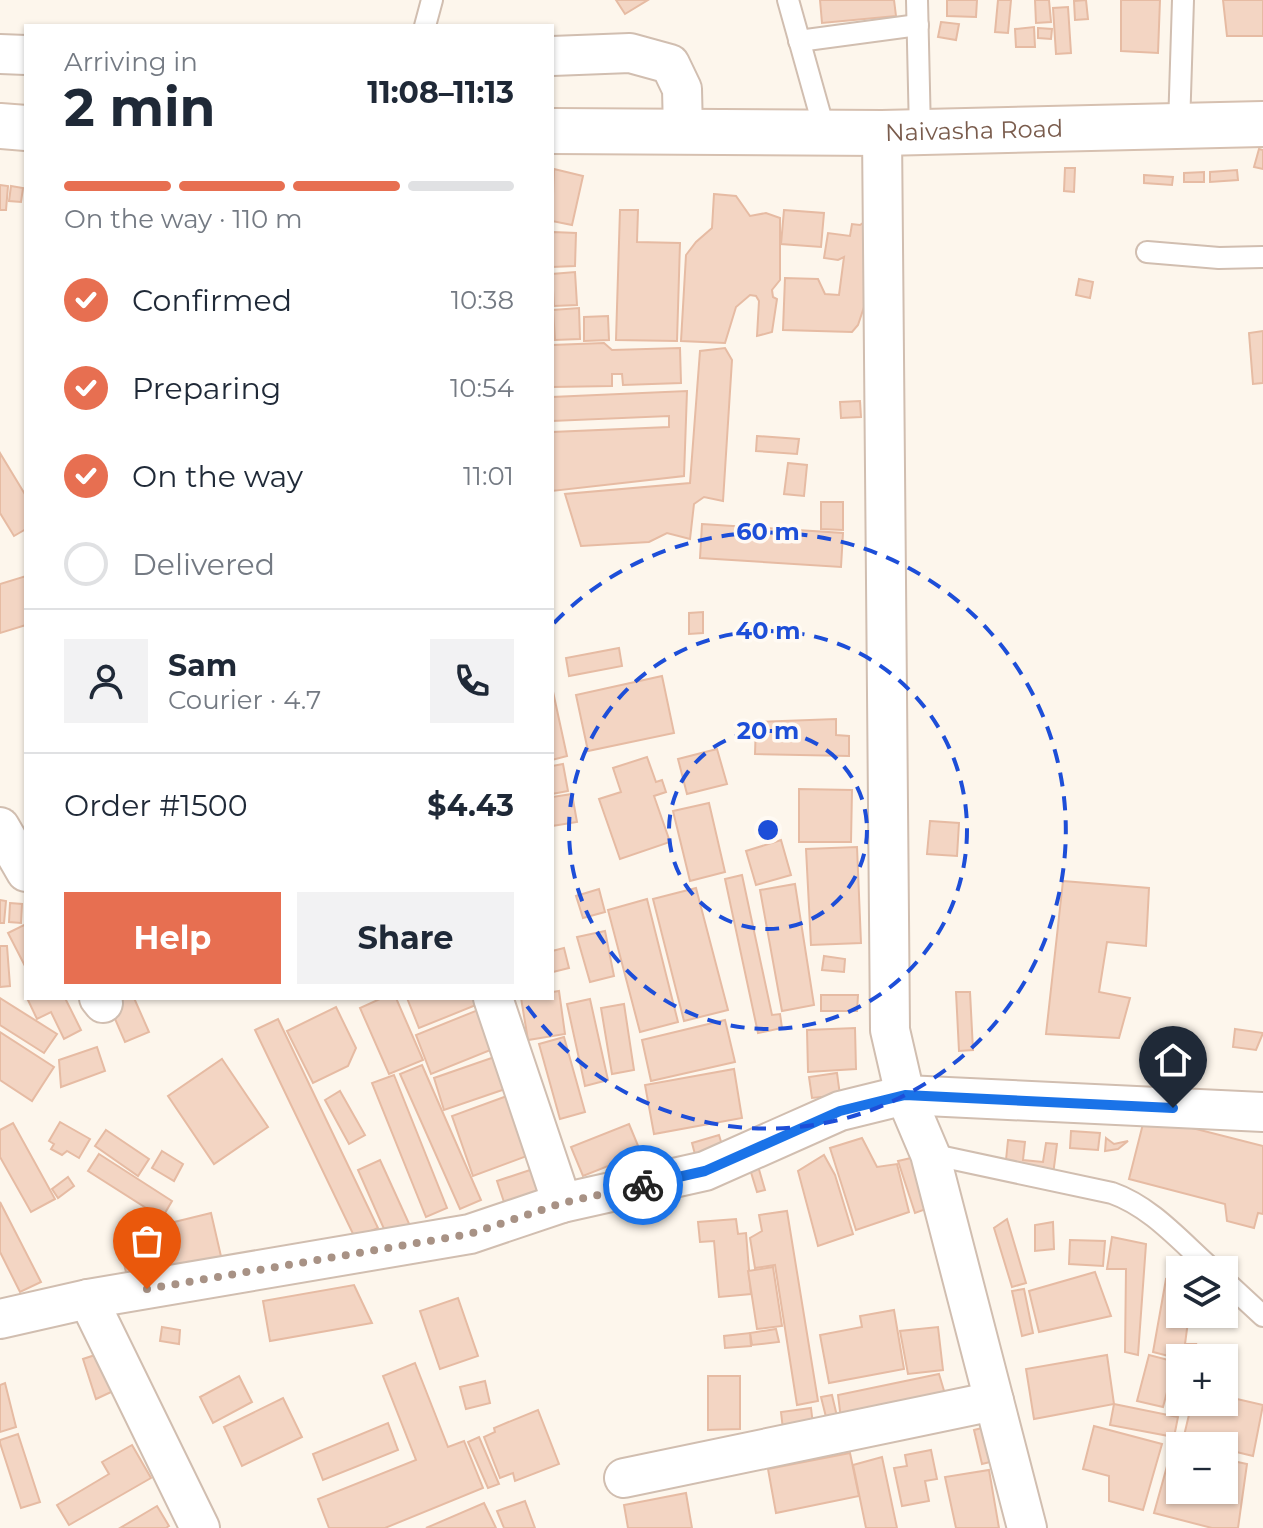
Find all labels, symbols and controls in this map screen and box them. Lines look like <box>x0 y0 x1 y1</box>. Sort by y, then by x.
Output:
text: Arriving in <box>64 46 198 78</box>
text: 11:08–11:13 <box>367 74 514 111</box>
text: 2 min <box>64 76 216 139</box>
street label: Naivasha Road <box>885 114 1063 147</box>
text: On the way · 110 m <box>64 203 303 235</box>
icon: check <box>64 278 108 322</box>
text: Confirmed <box>132 282 292 319</box>
text: 10:38 <box>451 284 514 316</box>
icon: check <box>64 366 108 410</box>
text: Preparing <box>132 370 281 407</box>
text: 10:54 <box>450 372 514 404</box>
icon: check <box>64 454 108 498</box>
text: On the way <box>132 458 303 495</box>
text: 11:01 <box>463 460 514 492</box>
text: 60 m <box>736 517 800 546</box>
text: Delivered <box>132 546 275 583</box>
text: 40 m <box>736 616 800 645</box>
button: person <box>64 639 148 723</box>
button: phone <box>430 639 514 723</box>
text: Sam <box>168 647 237 684</box>
text: Courier · 4.7 <box>168 684 321 716</box>
text: 20 m <box>737 716 799 745</box>
text: Order #1500 <box>64 787 248 824</box>
text: $4.43 <box>427 787 514 824</box>
centre of rings <box>754 816 782 844</box>
button: Help <box>64 892 281 984</box>
button: Share <box>297 892 514 984</box>
pin <box>1139 1026 1207 1108</box>
icon: home <box>1151 1038 1195 1082</box>
courier <box>603 1145 683 1225</box>
icon: bike <box>621 1163 665 1207</box>
pin <box>113 1207 181 1289</box>
icon: bag <box>125 1219 169 1263</box>
map controls <box>1166 1256 1238 1504</box>
button: layers <box>1166 1256 1238 1328</box>
button: + <box>1166 1344 1238 1416</box>
button: − <box>1166 1432 1238 1504</box>

